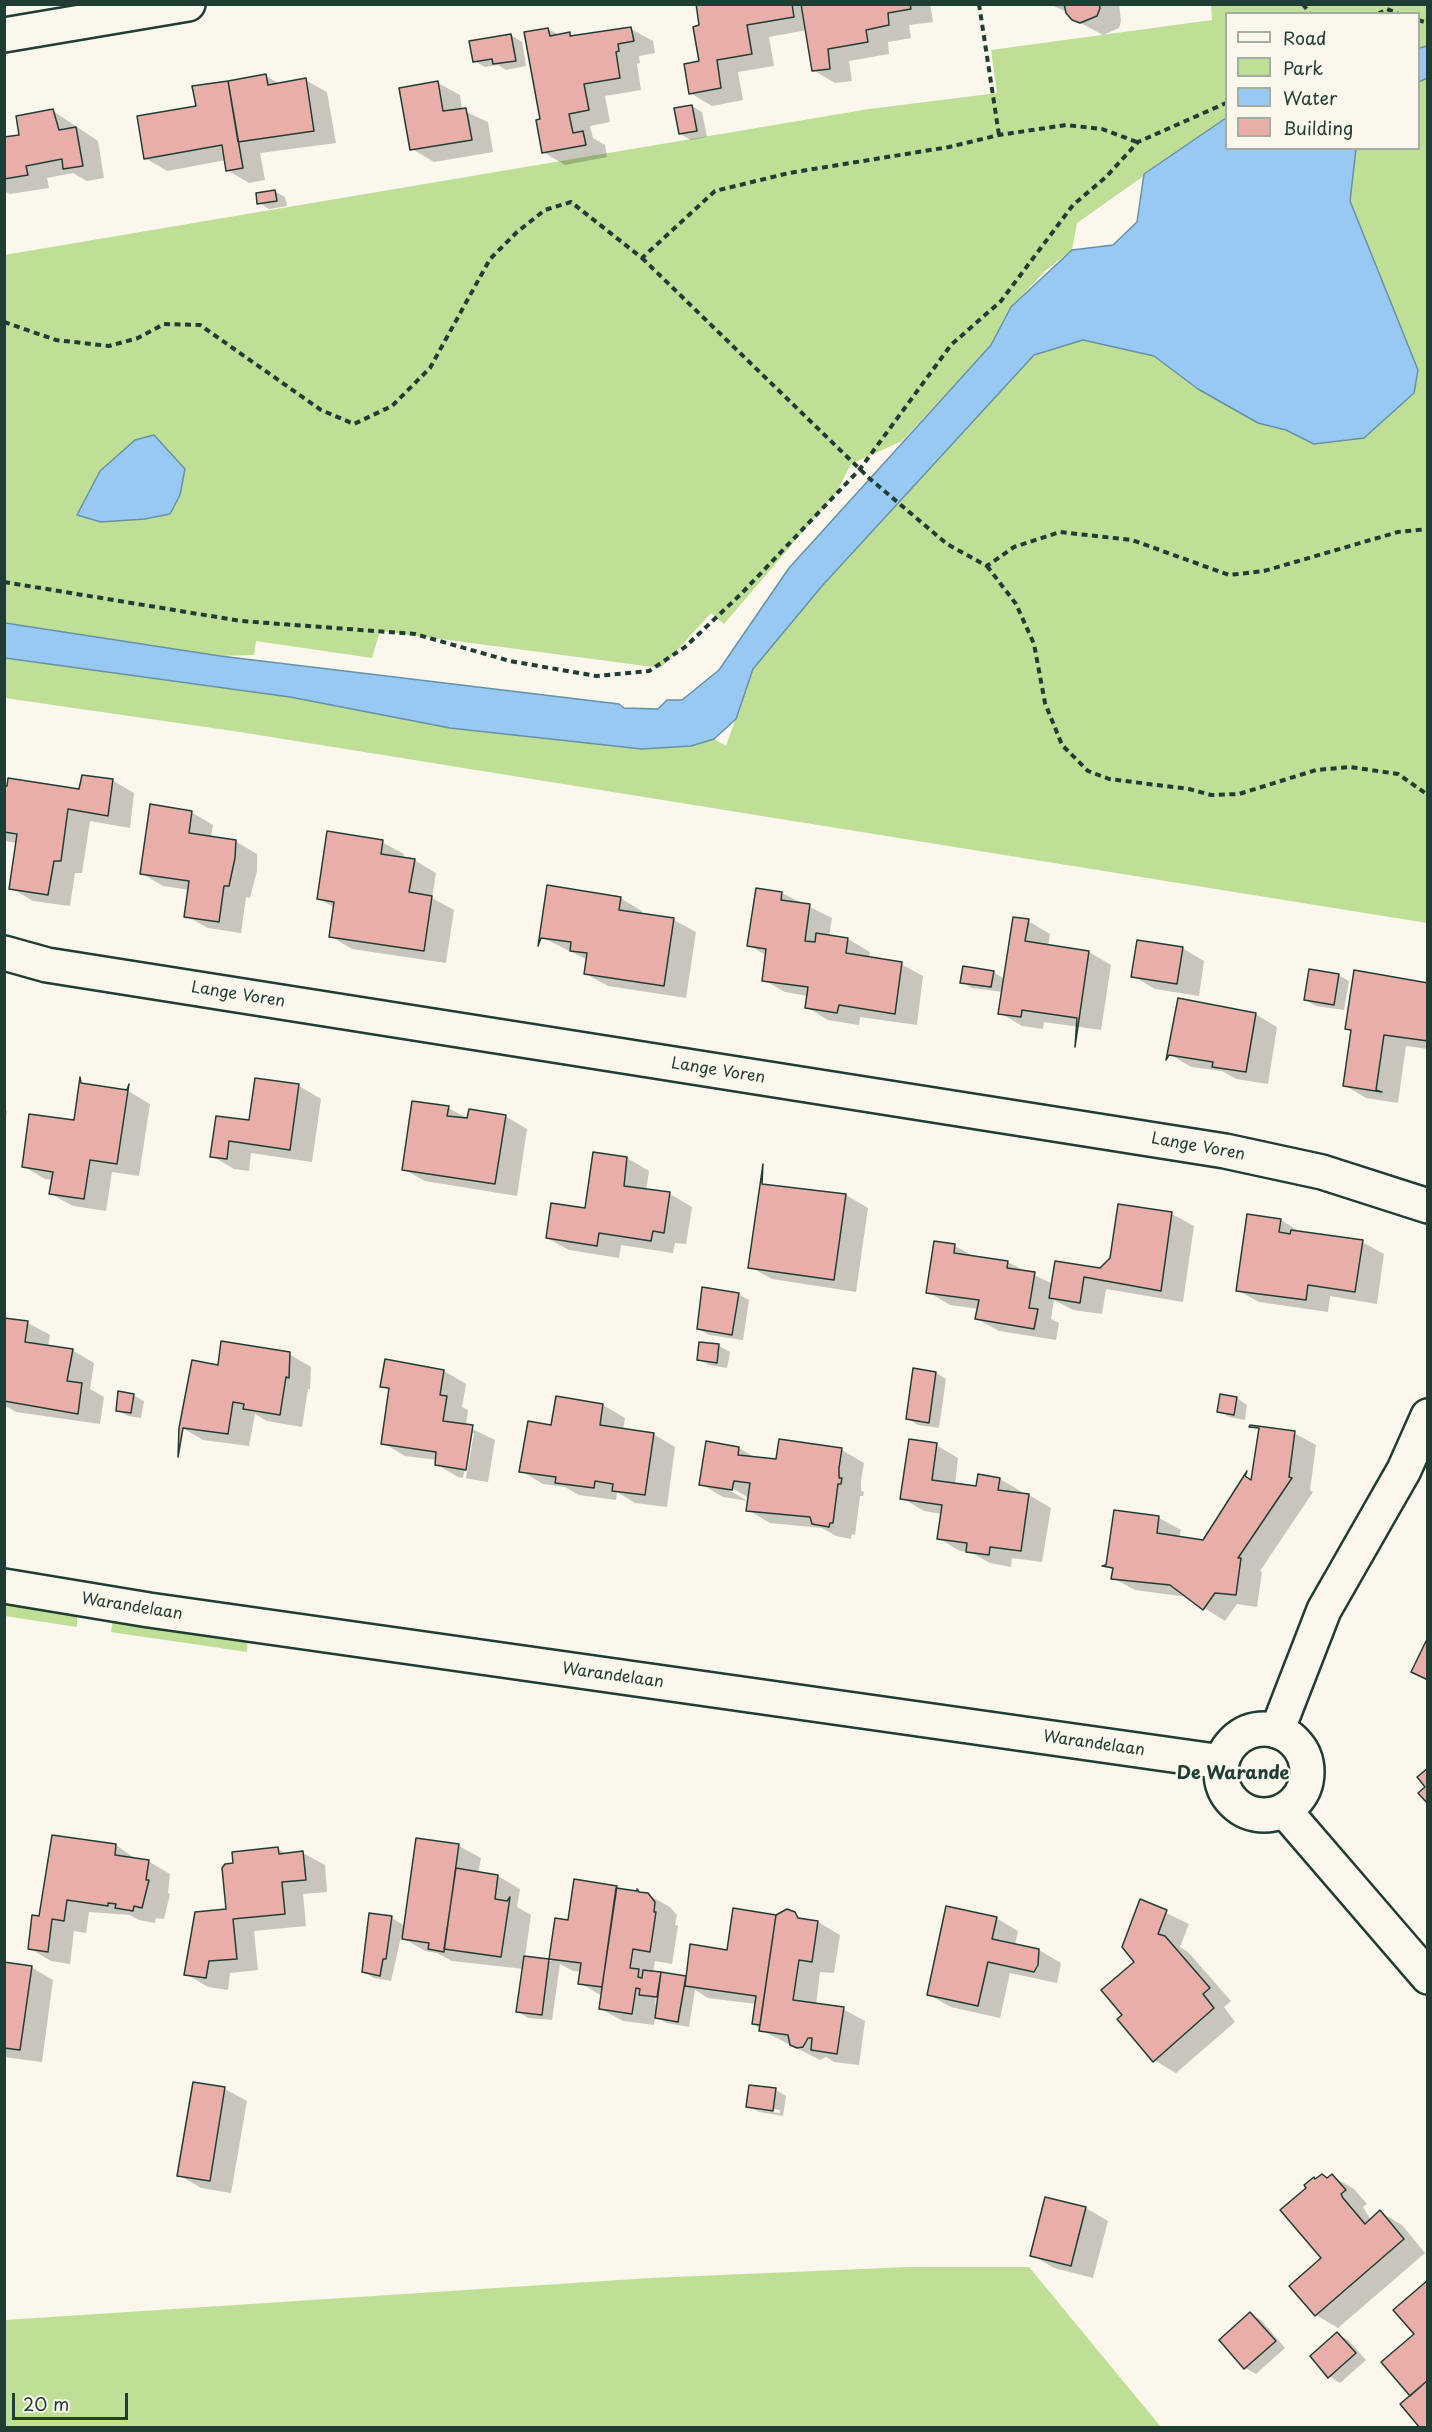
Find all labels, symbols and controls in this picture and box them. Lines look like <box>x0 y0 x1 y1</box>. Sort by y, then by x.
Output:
legend <box>1225 12 1420 150</box>
text: Road <box>1283 24 1327 51</box>
text: Park <box>1283 54 1323 81</box>
text: Water <box>1283 84 1337 111</box>
text: Building <box>1283 114 1353 141</box>
street label: Lange Voren <box>190 978 286 1012</box>
street label: Lange Voren <box>670 1054 766 1088</box>
street label: Lange Voren <box>1150 1129 1246 1165</box>
street label: Warandelaan <box>80 1590 184 1624</box>
street label: Warandelaan <box>561 1659 665 1693</box>
street label: Warandelaan <box>1042 1727 1146 1761</box>
district label: De Warande <box>1177 1763 1289 1785</box>
scale bar <box>15 2381 130 2419</box>
text: 20 m <box>23 2390 69 2417</box>

